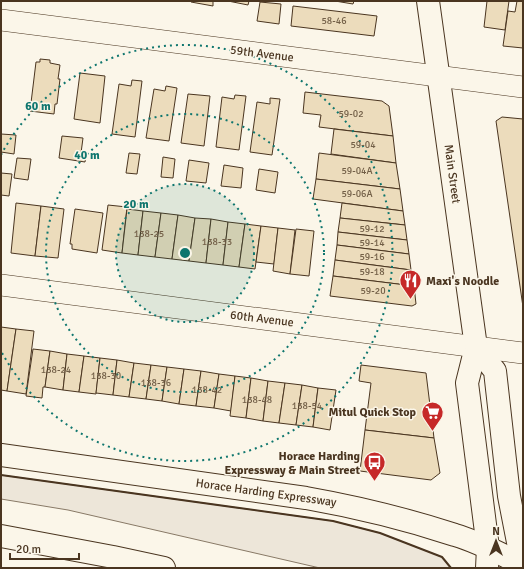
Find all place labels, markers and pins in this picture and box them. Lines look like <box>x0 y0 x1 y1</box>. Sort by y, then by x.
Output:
centre of rings <box>178 246 192 260</box>
restaurant icon: Maxi's Noodle <box>397 268 423 301</box>
place label: Maxi's Noodle <box>426 274 499 289</box>
supermarket icon: Mitul Quick Stop <box>419 399 445 432</box>
place label: Mitul Quick Stop <box>328 405 417 420</box>
place label: Horace Harding Expressway & Main Street <box>224 449 361 478</box>
bus stop icon: Horace Harding Expressway & Main Street <box>362 450 388 483</box>

